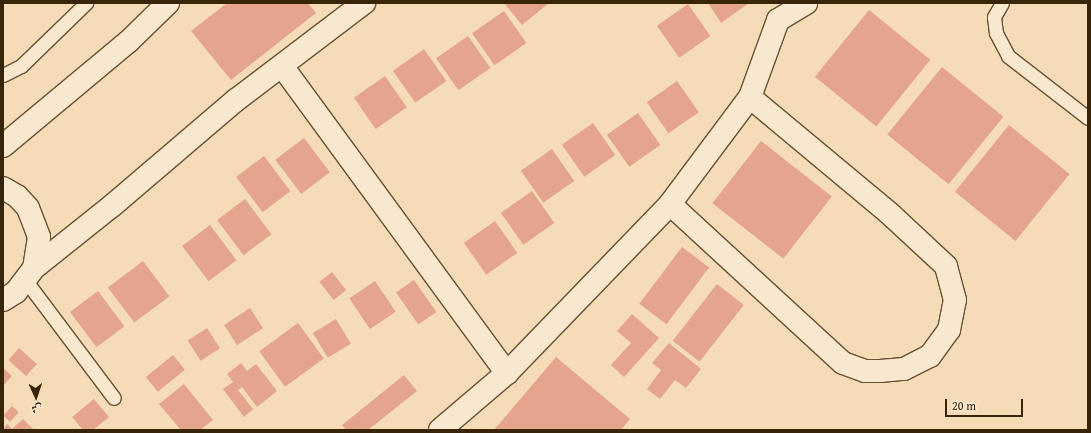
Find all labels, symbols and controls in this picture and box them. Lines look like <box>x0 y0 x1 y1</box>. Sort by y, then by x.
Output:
north arrow <box>16 377 56 417</box>
scale bar <box>947 391 1025 417</box>
text: 20 m <box>952 397 976 414</box>
text: ش <box>31 401 43 417</box>

